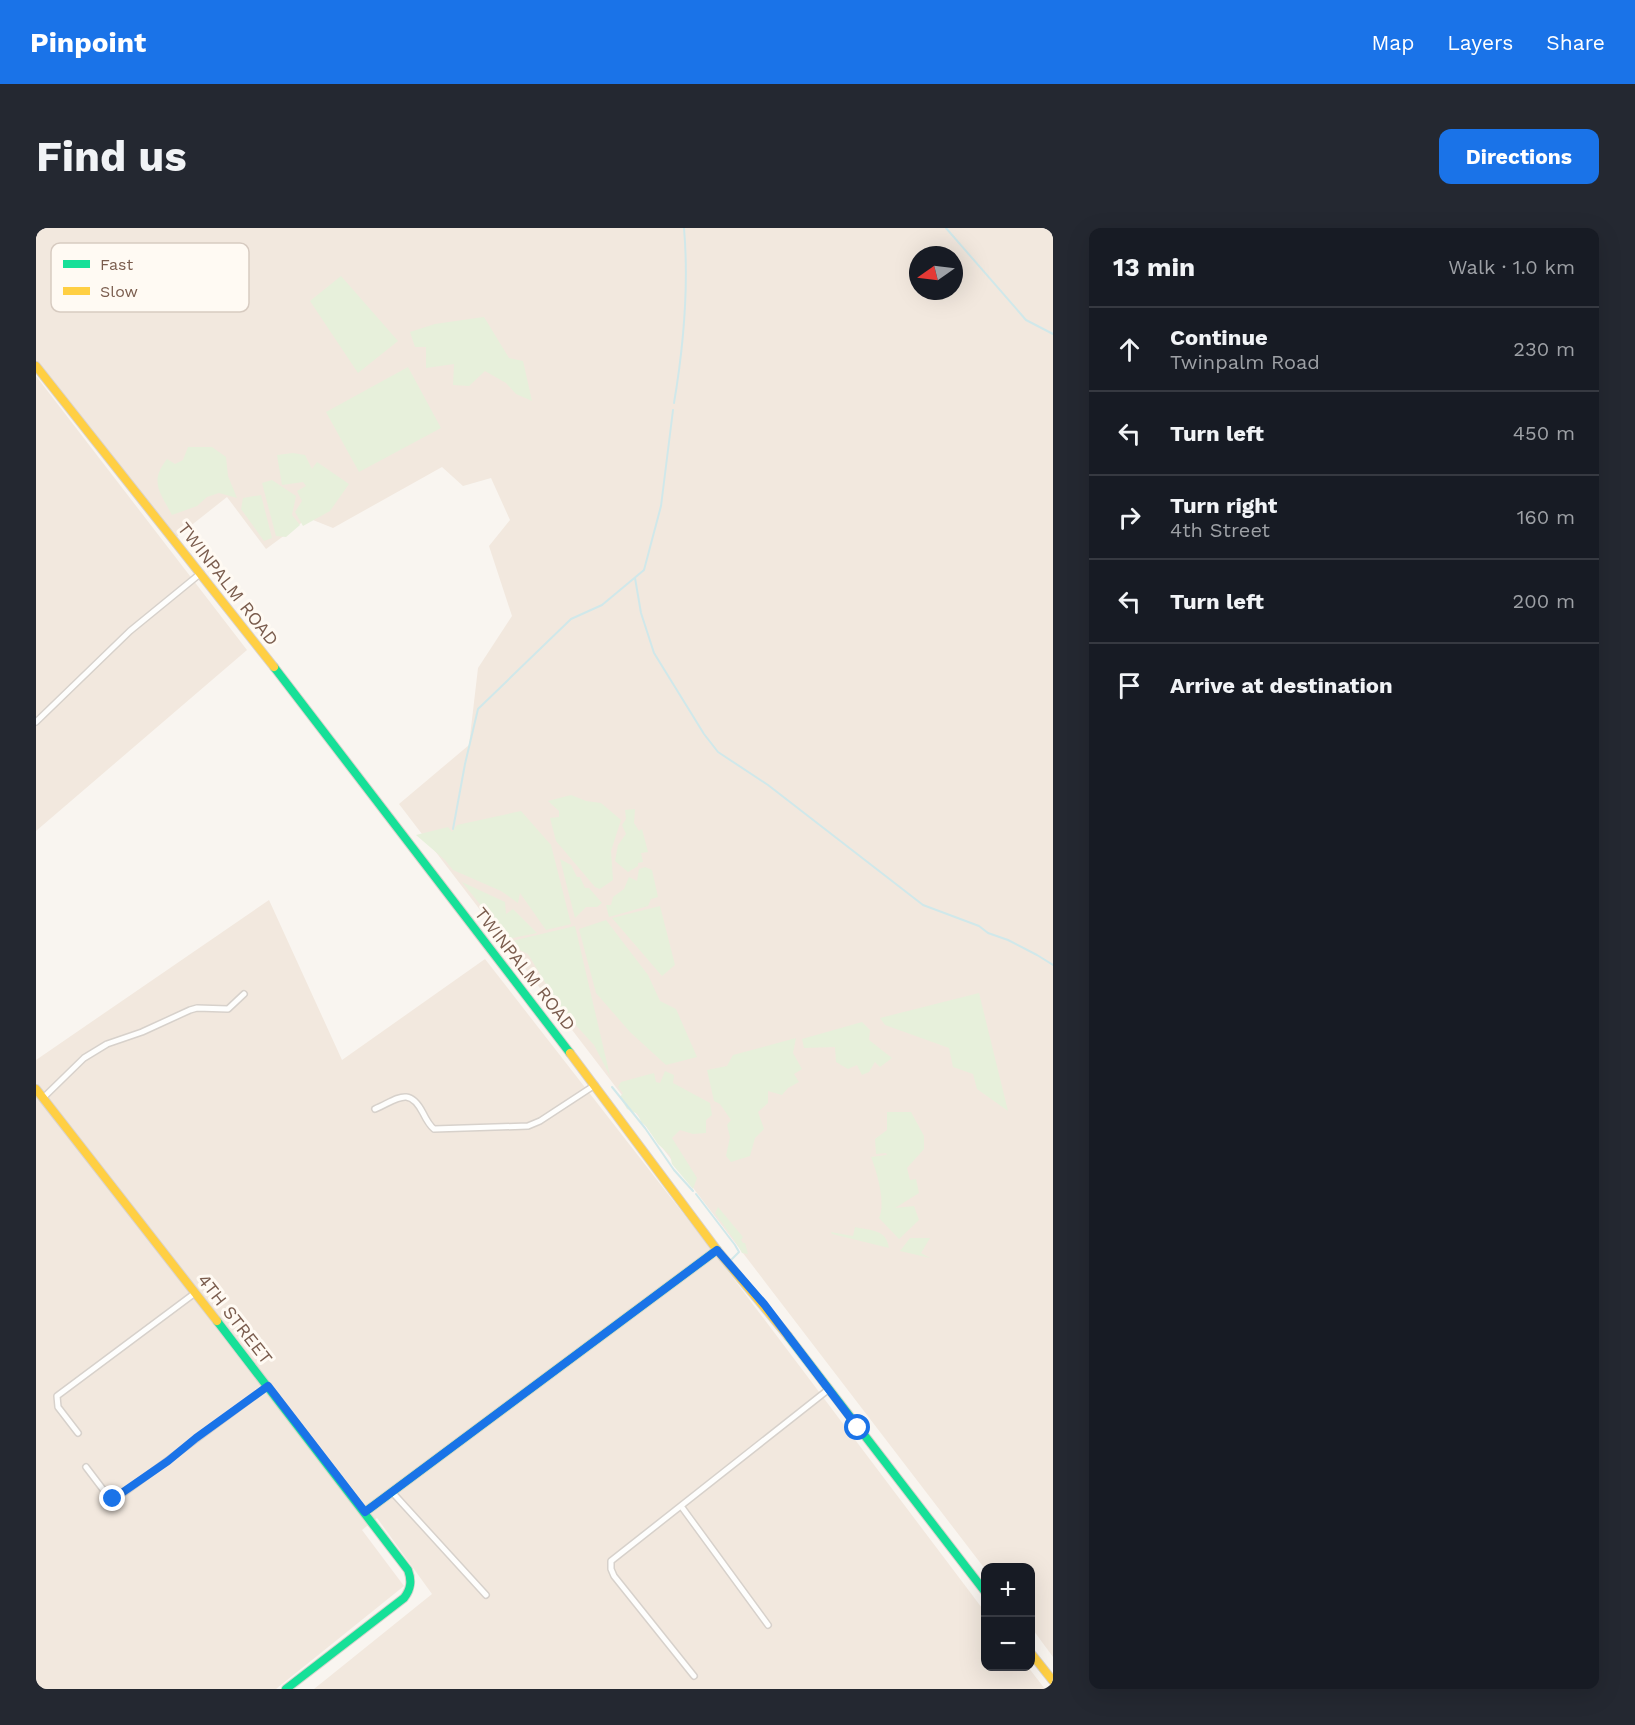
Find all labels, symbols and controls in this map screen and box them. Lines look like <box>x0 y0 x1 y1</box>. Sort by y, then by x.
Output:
text: Pinpoint <box>30 26 146 59</box>
text: Map <box>1371 30 1414 55</box>
text: Layers <box>1447 30 1513 55</box>
text: Share <box>1546 30 1605 55</box>
button: Directions <box>1439 129 1599 184</box>
text: Find us <box>36 132 187 181</box>
legend <box>51 243 249 312</box>
north arrow <box>909 246 963 300</box>
text: 13 min <box>1113 252 1195 282</box>
text: Fast <box>100 255 133 274</box>
text: Walk · 1.0 km <box>1448 255 1575 279</box>
text: Slow <box>100 282 138 301</box>
text: Continue <box>1170 325 1268 350</box>
icon: ahead <box>1113 333 1146 366</box>
text: 230 m <box>1513 337 1575 361</box>
text: Twinpalm Road <box>1170 350 1320 374</box>
icon: left <box>1113 417 1146 450</box>
text: Turn left <box>1170 421 1264 446</box>
text: 450 m <box>1513 421 1575 445</box>
text: Turn right <box>1170 493 1277 518</box>
icon: right <box>1113 501 1146 534</box>
text: 160 m <box>1517 505 1575 529</box>
street label: TWINPALM ROAD <box>174 518 283 650</box>
text: 4th Street <box>1170 518 1270 542</box>
icon: left <box>1113 585 1146 618</box>
text: Turn left <box>1170 589 1264 614</box>
text: 200 m <box>1513 589 1575 613</box>
icon: arrive <box>1113 669 1146 702</box>
text: Arrive at destination <box>1170 673 1393 698</box>
street label: TWINPALM ROAD <box>471 903 580 1035</box>
street label: 4TH STREET <box>194 1269 277 1368</box>
route start <box>844 1414 870 1440</box>
route end <box>99 1485 125 1511</box>
map controls <box>981 1563 1035 1671</box>
button: + <box>981 1563 1035 1617</box>
button: − <box>981 1617 1035 1671</box>

